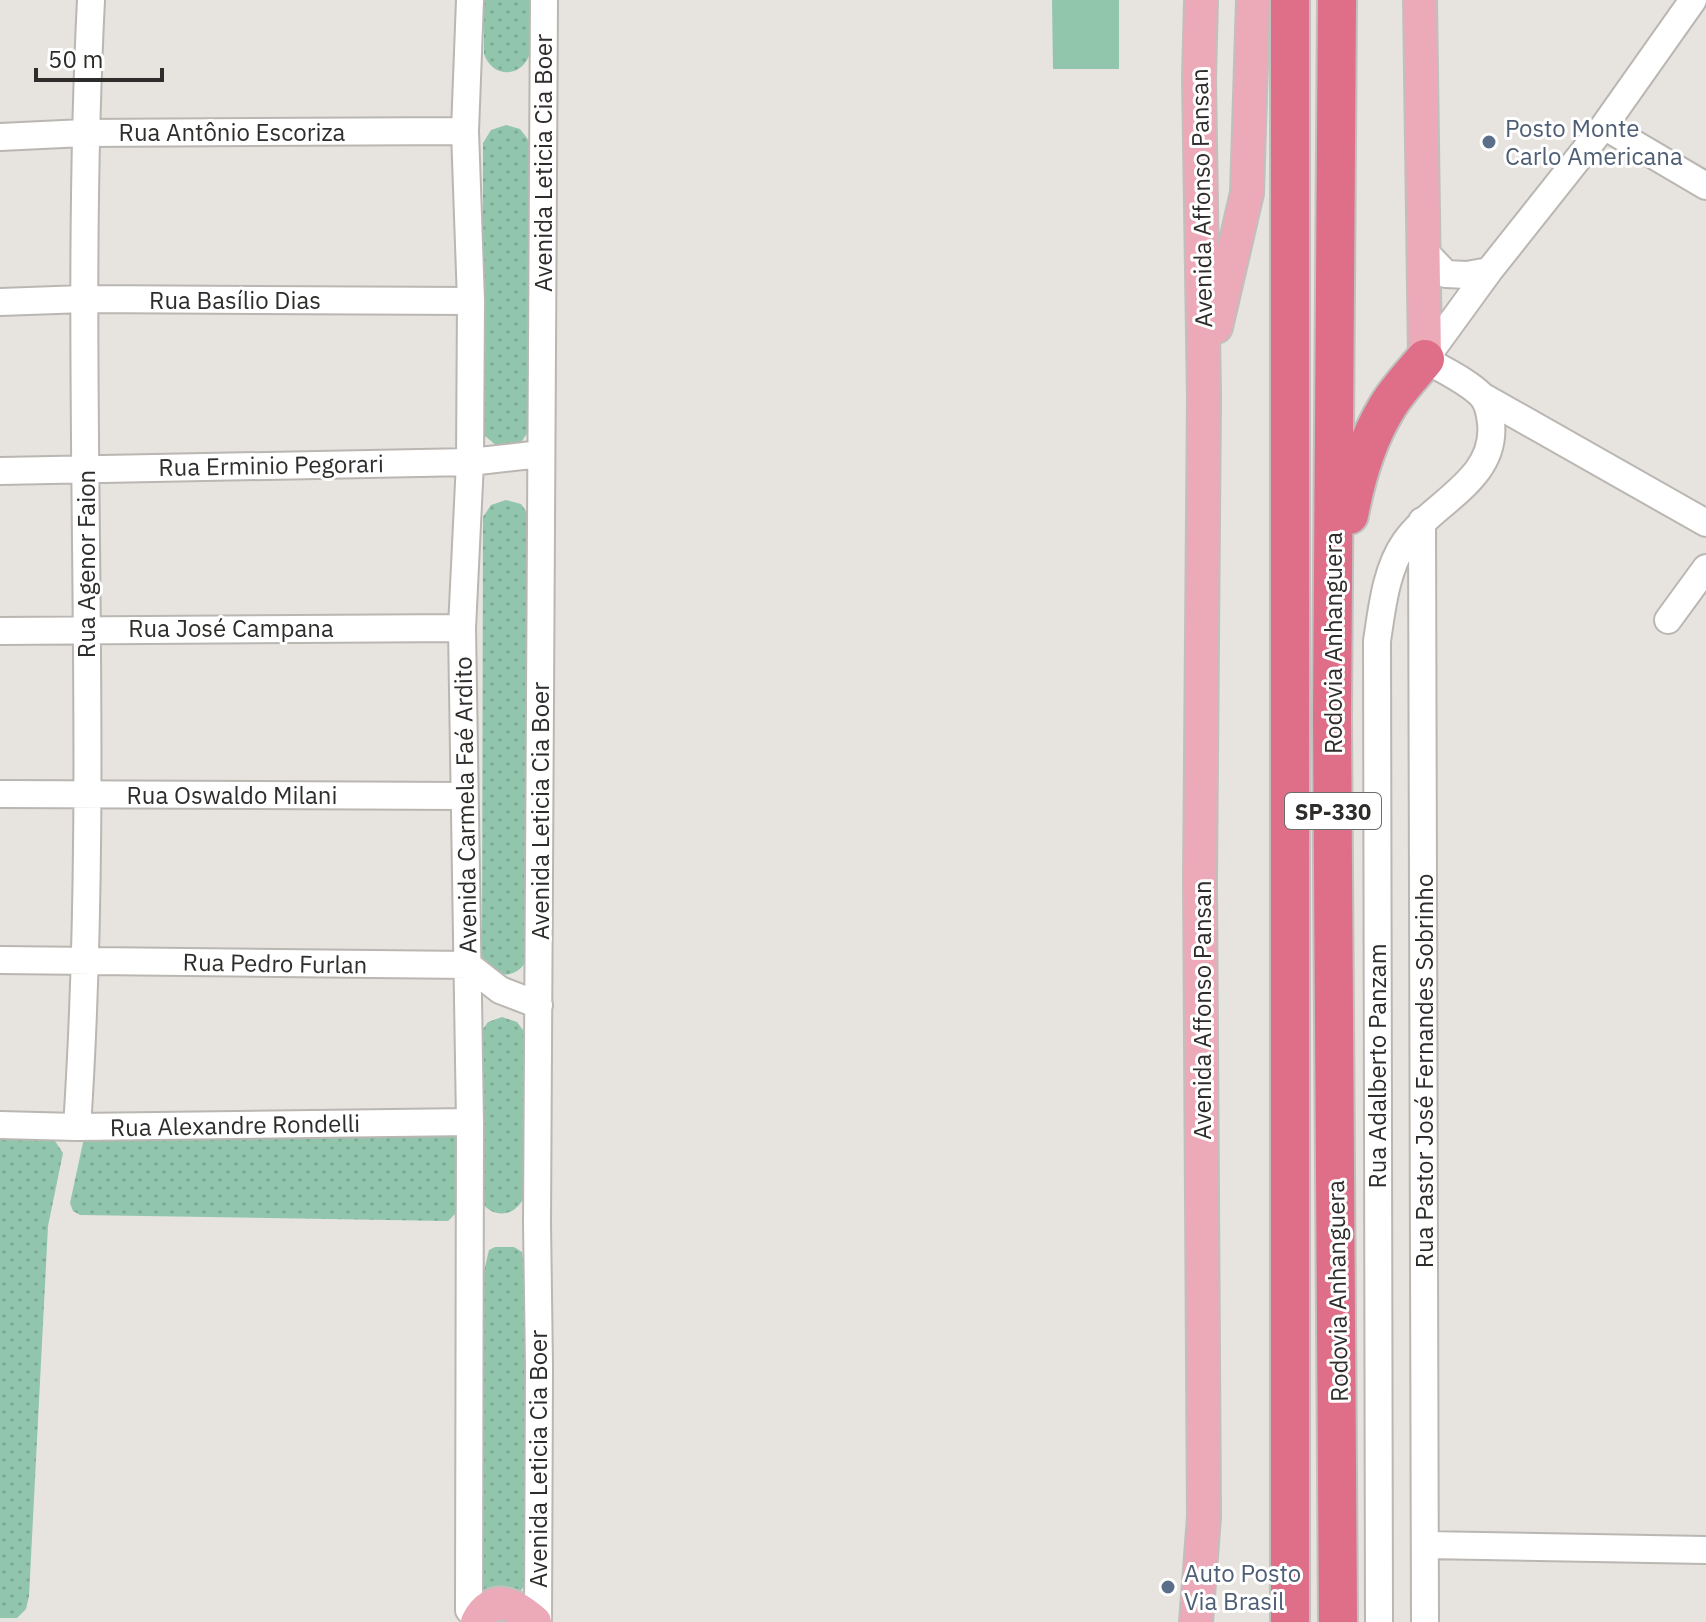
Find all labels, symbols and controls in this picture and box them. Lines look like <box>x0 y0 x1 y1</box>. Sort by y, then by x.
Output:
scale bar <box>36 32 162 82</box>
street label: Avenida Leticia Cia Boer <box>527 34 559 292</box>
text: 50 m <box>48 43 103 75</box>
street label: Avenida Affonso Pansan <box>1183 68 1219 328</box>
place label: Posto Monte Carlo Americana <box>1505 112 1683 172</box>
street label: Rua Antônio Escoriza <box>119 116 346 148</box>
marker: Posto Monte Carlo Americana <box>1480 133 1498 151</box>
street label: Rua Basílio Dias <box>149 284 321 316</box>
street label: Rua Erminio Pegorari <box>158 447 384 483</box>
street label: Rua Agenor Faion <box>70 470 102 658</box>
street label: Rodovia Anhanguera <box>1317 532 1349 754</box>
street label: Rua José Campana <box>128 612 334 644</box>
street label: Avenida Carmela Faé Ardito <box>446 656 484 954</box>
street label: Avenida Leticia Cia Boer <box>524 682 556 940</box>
street label: Rua Oswaldo Milani <box>127 779 337 811</box>
road number: SP-330 <box>1285 793 1381 829</box>
street label: Rua Pastor José Fernandes Sobrinho <box>1408 874 1440 1268</box>
street label: Avenida Affonso Pansan <box>1186 880 1218 1140</box>
street label: Rua Adalberto Panzam <box>1361 943 1393 1189</box>
street label: Rua Pedro Furlan <box>182 945 368 981</box>
street label: Rua Alexandre Rondelli <box>110 1107 360 1143</box>
street label: Rodovia Anhanguera <box>1319 1180 1355 1402</box>
street label: Avenida Leticia Cia Boer <box>522 1330 554 1588</box>
place label: Auto Posto Via Brasil <box>1184 1557 1301 1617</box>
marker: Auto Posto Via Brasil <box>1159 1578 1177 1596</box>

